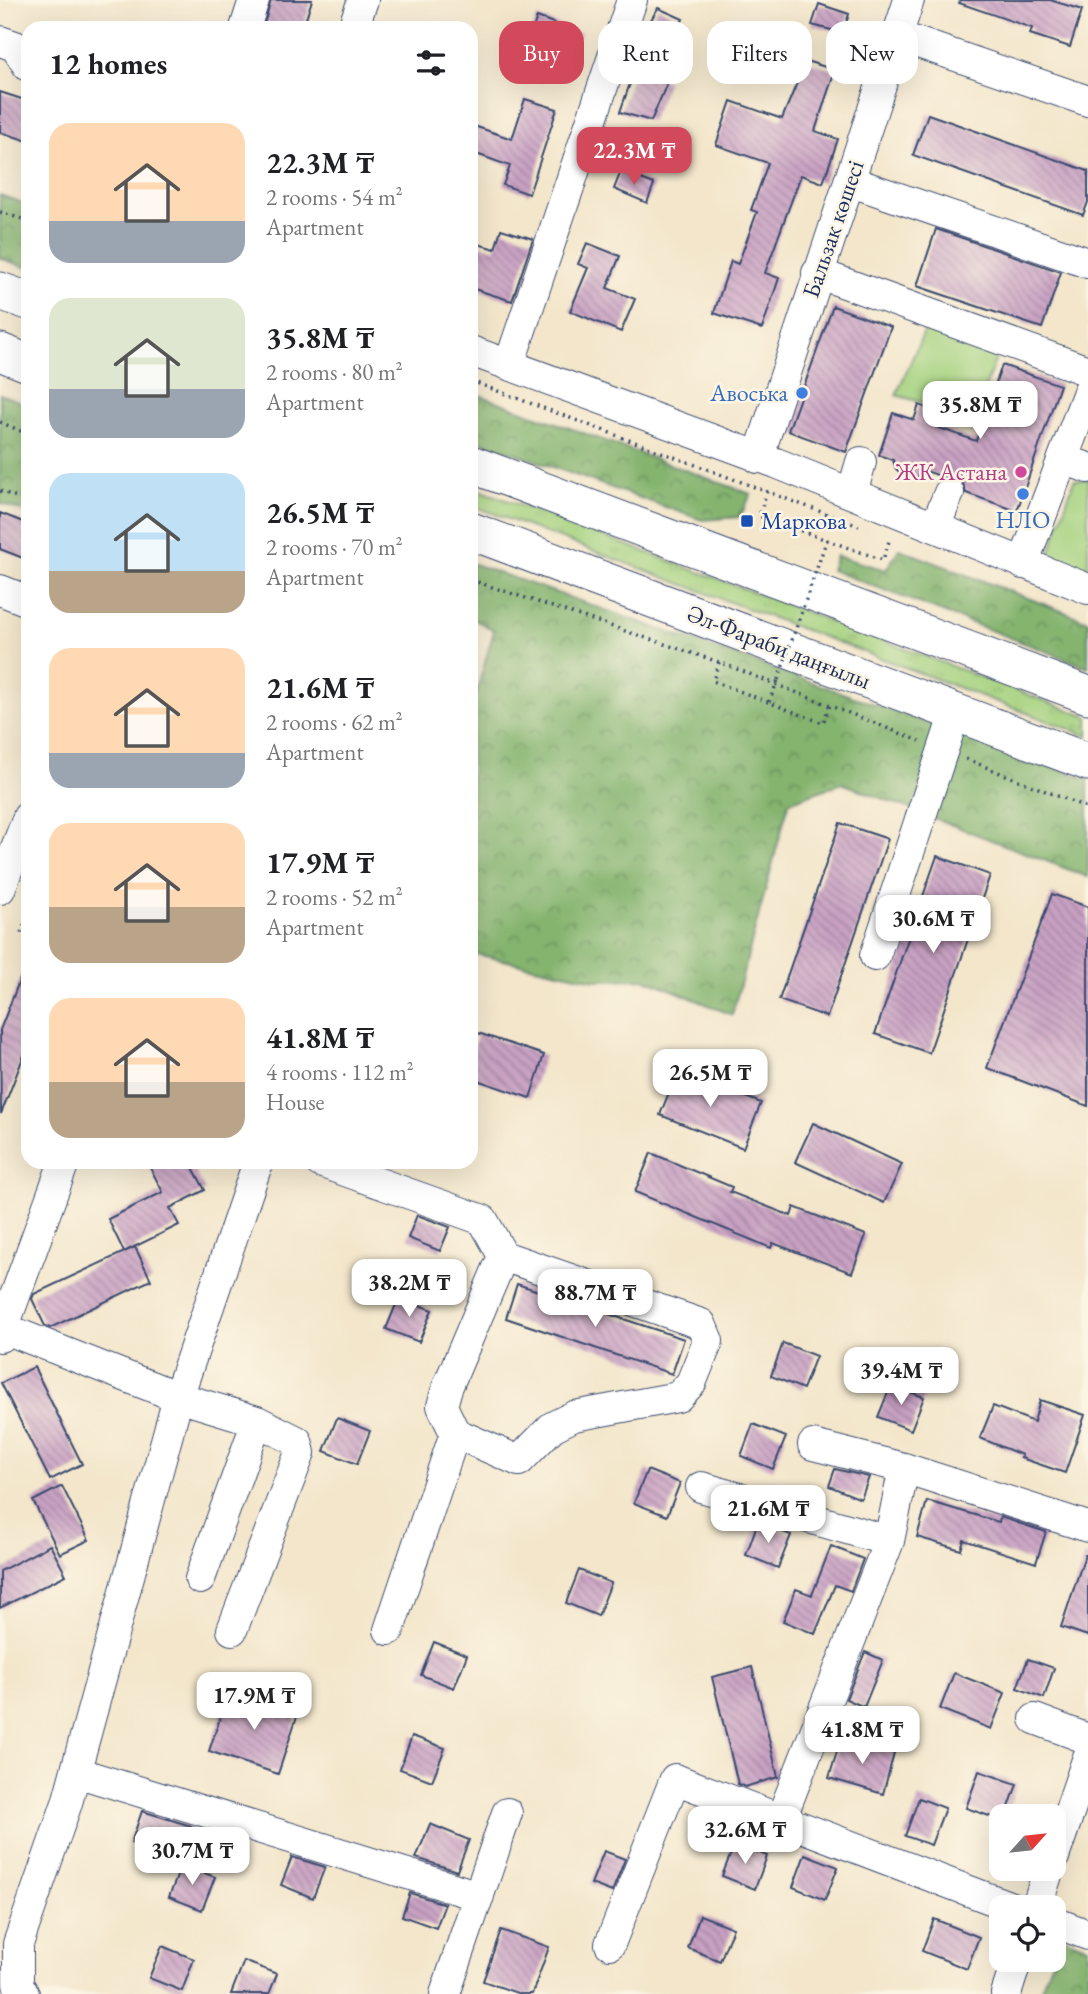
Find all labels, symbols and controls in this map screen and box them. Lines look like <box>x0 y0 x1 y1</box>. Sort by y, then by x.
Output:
chip: Buy <box>499 21 584 84</box>
chip: Rent <box>598 21 693 84</box>
chip: Filters <box>707 21 812 84</box>
chip: New <box>826 21 918 84</box>
text: 12 homes <box>49 44 167 83</box>
icon: filters <box>412 44 450 82</box>
pin: 22.3M ₸ <box>569 128 699 187</box>
text: 22.3M ₸ <box>593 135 675 165</box>
text: 22.3M ₸ <box>266 143 374 182</box>
icon: home <box>105 151 189 235</box>
street label: Бальзак көшесі <box>794 156 871 302</box>
text: 2 rooms · 54 m² <box>266 182 403 212</box>
text: Apartment <box>266 212 364 242</box>
text: 35.8M ₸ <box>266 318 374 357</box>
icon: home <box>105 326 189 410</box>
text: 2 rooms · 80 m² <box>266 357 403 387</box>
place label: Авоська <box>709 377 788 408</box>
pin: 35.8M ₸ <box>915 382 1045 441</box>
marker: Авоська <box>794 385 810 401</box>
text: Apartment <box>266 387 364 417</box>
text: 35.8M ₸ <box>939 389 1021 419</box>
place label: ЖК Астана <box>894 456 1007 487</box>
marker: ЖК Астана <box>1013 464 1029 480</box>
marker: НЛО <box>1015 486 1031 502</box>
text: 26.5M ₸ <box>266 493 374 532</box>
icon: home <box>105 501 189 585</box>
place label: НЛО <box>996 504 1050 535</box>
place label: Маркова <box>761 505 847 536</box>
marker: Маркова <box>739 513 755 529</box>
text: 2 rooms · 70 m² <box>266 532 403 562</box>
text: Apartment <box>266 562 364 592</box>
street label: Әл-Фараби даңғылы <box>683 597 875 696</box>
text: 21.6M ₸ <box>266 668 374 707</box>
icon: home <box>105 676 189 760</box>
text: 2 rooms · 62 m² <box>266 707 403 737</box>
text: Apartment <box>266 737 364 767</box>
text: 17.9M ₸ <box>266 843 374 882</box>
icon: home <box>105 851 189 935</box>
text: 2 rooms · 52 m² <box>266 882 403 912</box>
pin: 30.6M ₸ <box>868 895 998 955</box>
text: 30.6M ₸ <box>892 903 974 933</box>
text: Apartment <box>266 912 364 942</box>
text: 41.8M ₸ <box>266 1018 374 1057</box>
icon: home <box>105 1026 189 1110</box>
pin: 26.5M ₸ <box>645 1050 775 1109</box>
text: 4 rooms · 112 m² <box>266 1057 414 1087</box>
text: 26.5M ₸ <box>669 1057 751 1087</box>
text: House <box>266 1087 325 1117</box>
pin: 38.2M ₸ <box>344 1260 474 1319</box>
text: 38.2M ₸ <box>368 1267 450 1297</box>
pin: 88.7M ₸ <box>530 1270 660 1329</box>
text: 88.7M ₸ <box>554 1277 636 1307</box>
pin: 39.4M ₸ <box>836 1348 966 1407</box>
text: 39.4M ₸ <box>860 1355 942 1385</box>
pin: 21.6M ₸ <box>703 1486 833 1545</box>
text: 21.6M ₸ <box>727 1493 809 1523</box>
pin: 17.9M ₸ <box>189 1672 319 1732</box>
text: 17.9M ₸ <box>213 1680 295 1710</box>
pin: 41.8M ₸ <box>797 1706 927 1766</box>
text: 41.8M ₸ <box>821 1714 903 1744</box>
north arrow <box>989 1804 1066 1881</box>
map controls <box>989 1804 1066 1972</box>
pin: 32.6M ₸ <box>680 1806 810 1866</box>
text: 32.6M ₸ <box>704 1814 786 1844</box>
pin: 30.7M ₸ <box>127 1828 257 1887</box>
text: 30.7M ₸ <box>151 1835 233 1865</box>
button: locate <box>989 1895 1066 1972</box>

